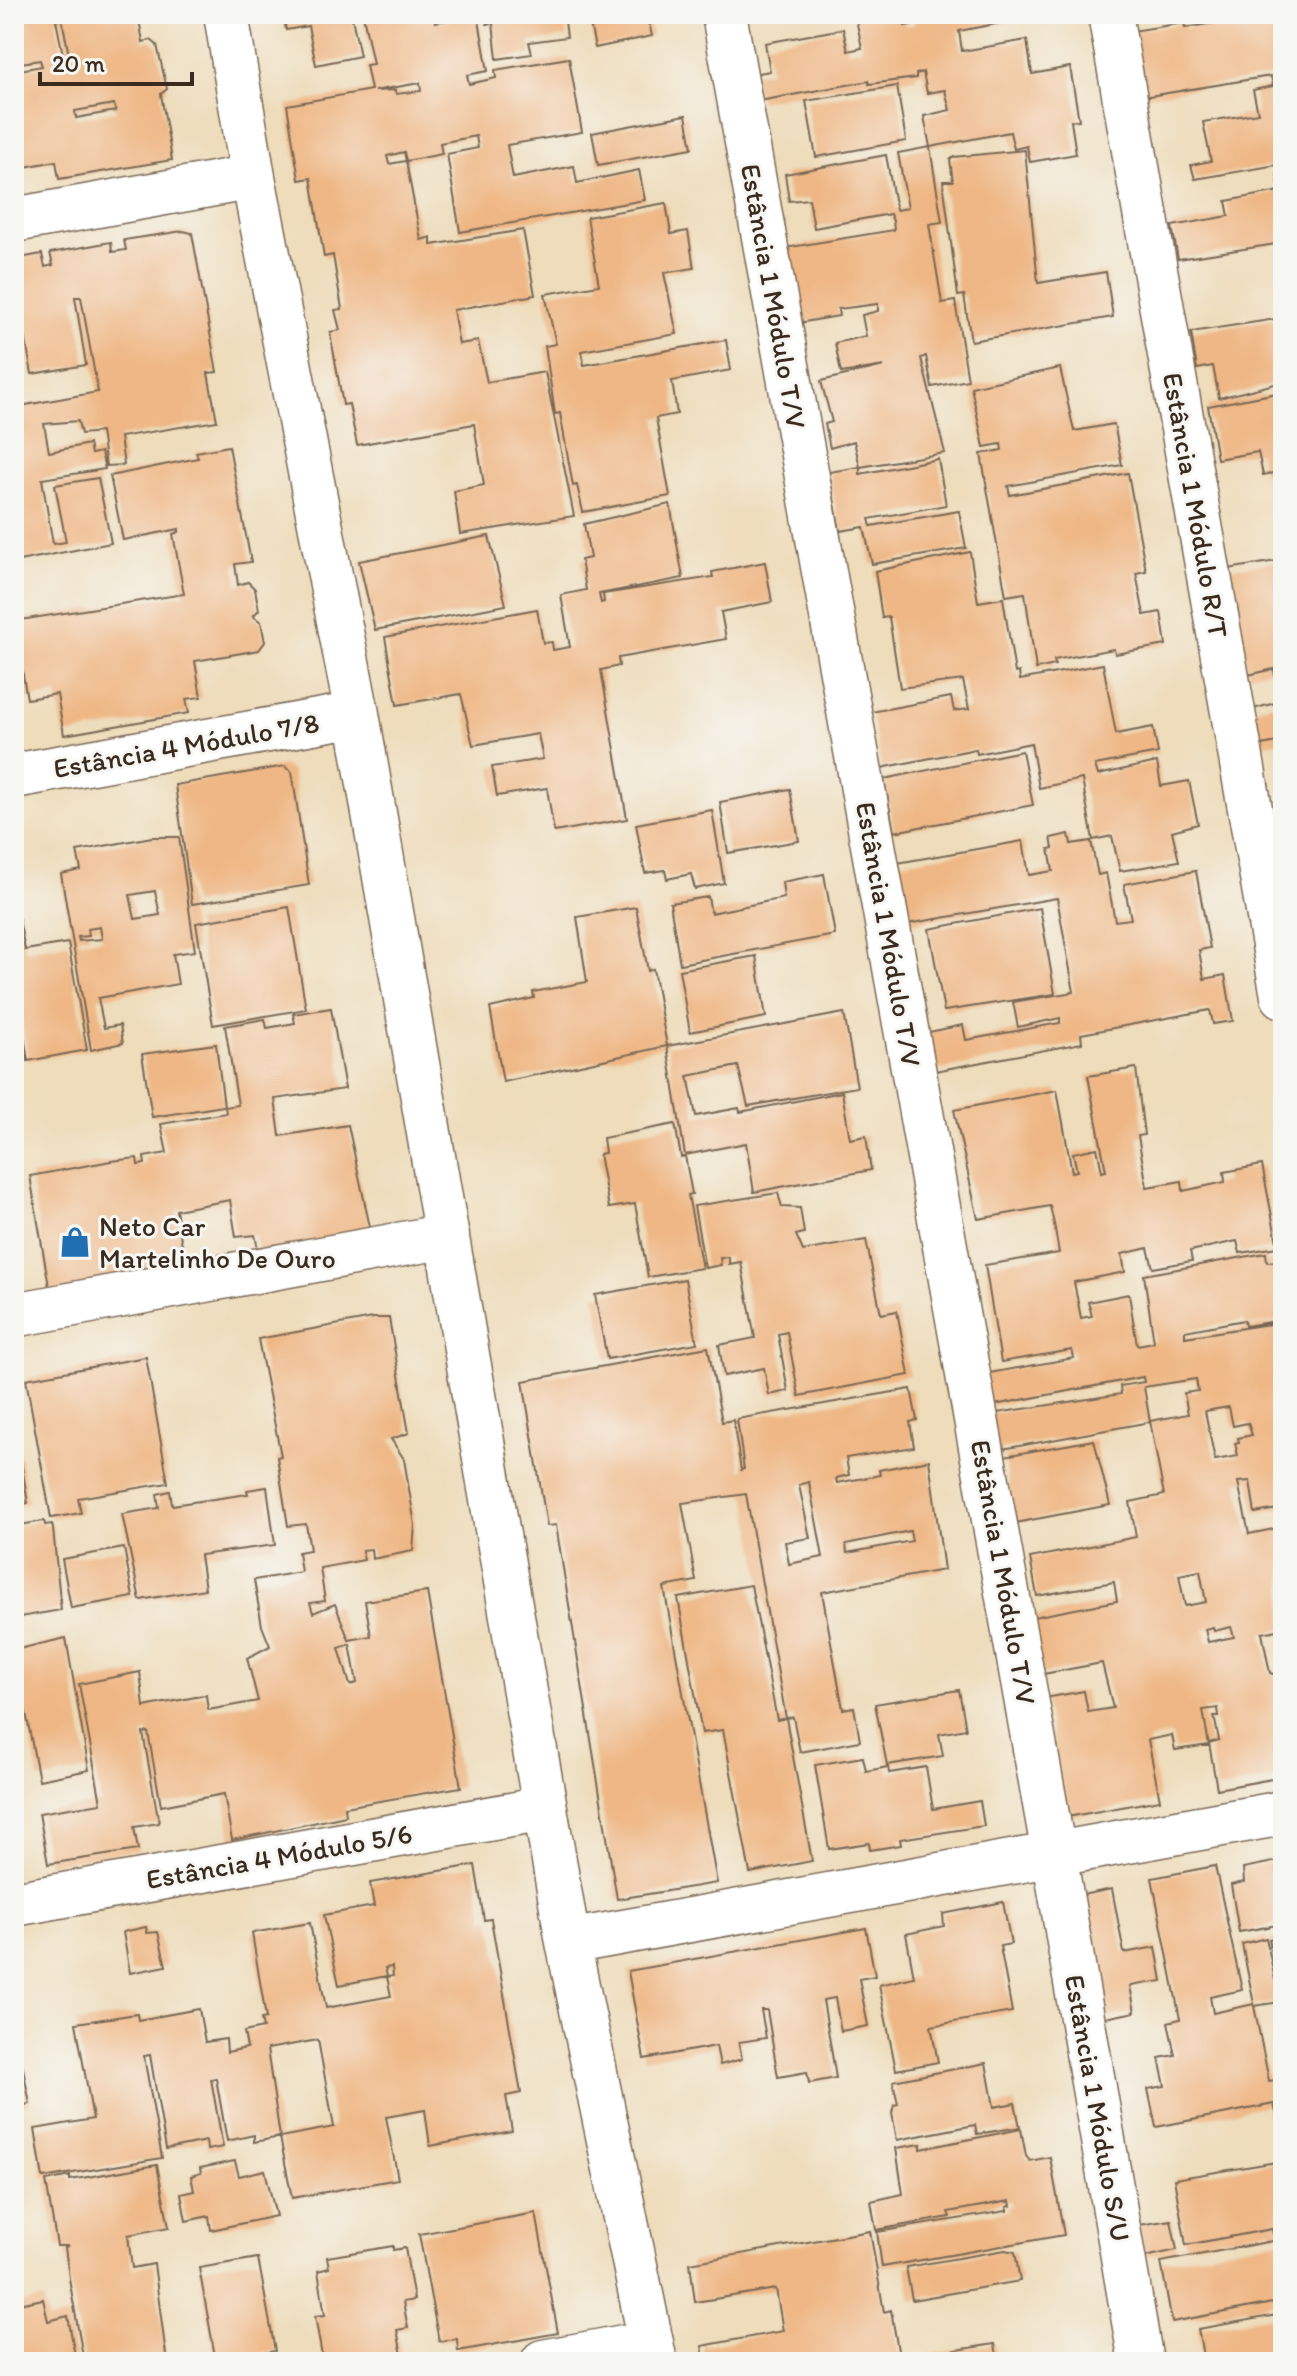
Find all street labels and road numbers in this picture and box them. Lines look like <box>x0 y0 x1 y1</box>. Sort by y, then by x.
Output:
street label: Estância 1 Módulo T/V <box>734 161 814 432</box>
street label: Estância 1 Módulo R/T <box>1156 370 1236 641</box>
street label: Estância 4 Módulo 7/8 <box>51 705 321 785</box>
street label: Estância 1 Módulo T/V <box>849 799 929 1070</box>
street label: Estância 1 Módulo T/V <box>964 1437 1044 1708</box>
street label: Estância 4 Módulo 5/6 <box>143 1816 415 1896</box>
street label: Estância 1 Módulo S/U <box>1058 1972 1138 2244</box>

